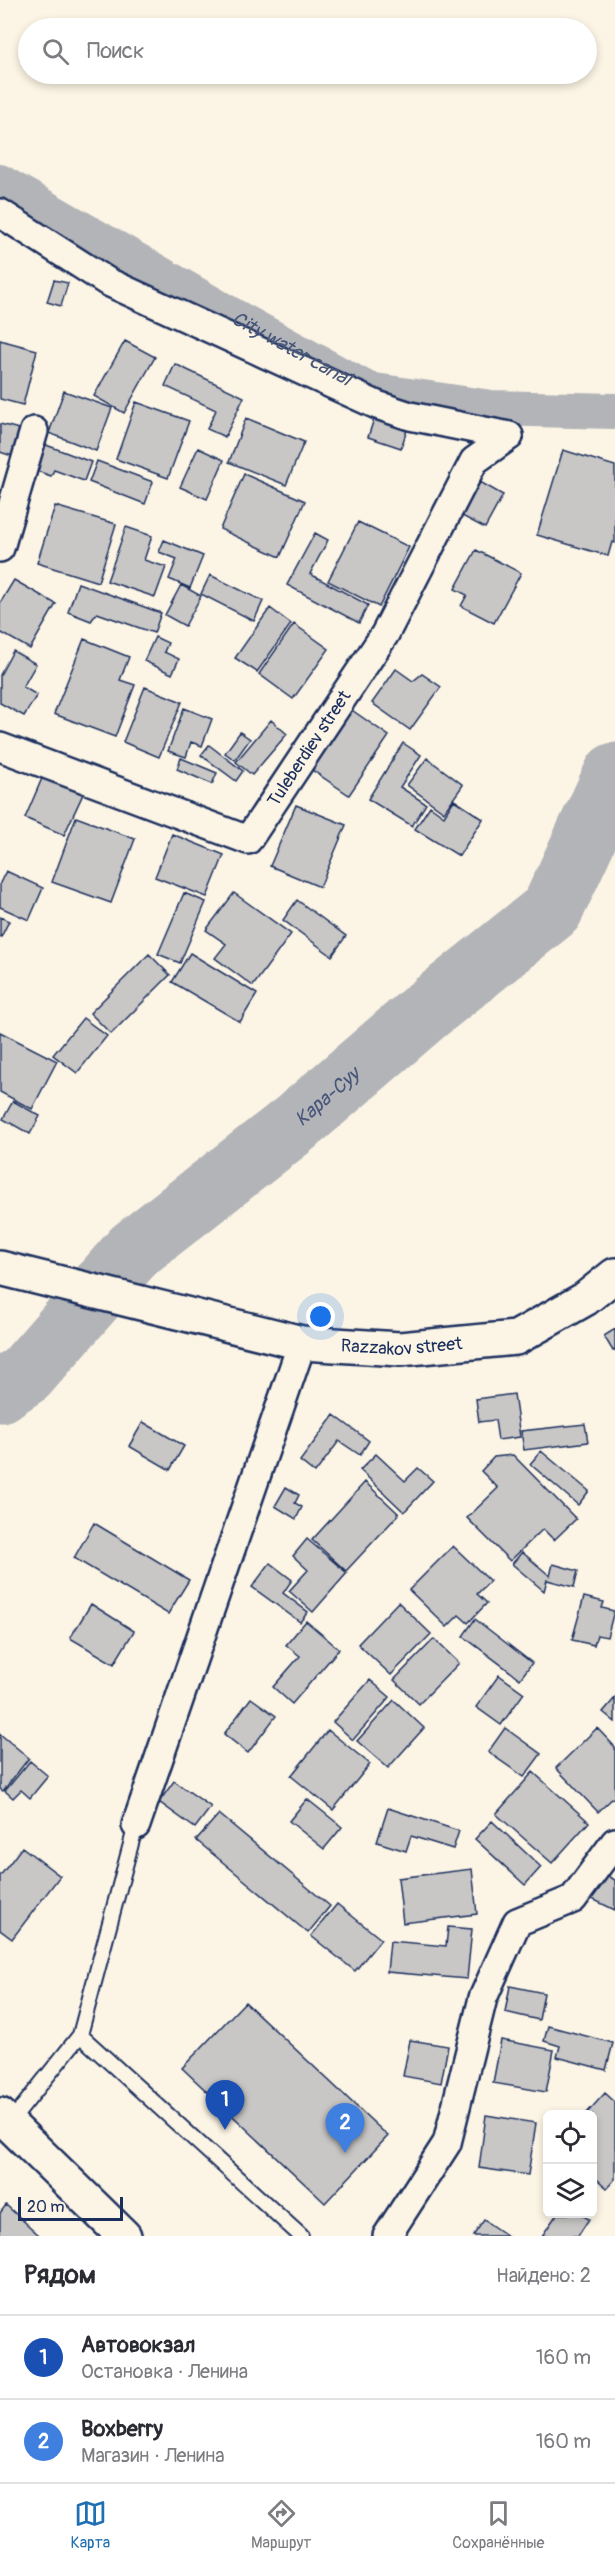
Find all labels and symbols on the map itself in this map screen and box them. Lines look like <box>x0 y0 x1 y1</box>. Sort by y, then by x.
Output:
water label: City water canal <box>228 305 358 392</box>
street label: Tuleberdiev street <box>262 685 356 811</box>
water label: Кара-Суу <box>289 1060 366 1131</box>
your location <box>306 1302 335 1331</box>
street label: Razzakov street <box>340 1332 464 1361</box>
pin: 1 <box>206 2080 244 2130</box>
pin: 2 <box>326 2104 364 2153</box>
scale bar <box>18 2194 123 2222</box>

